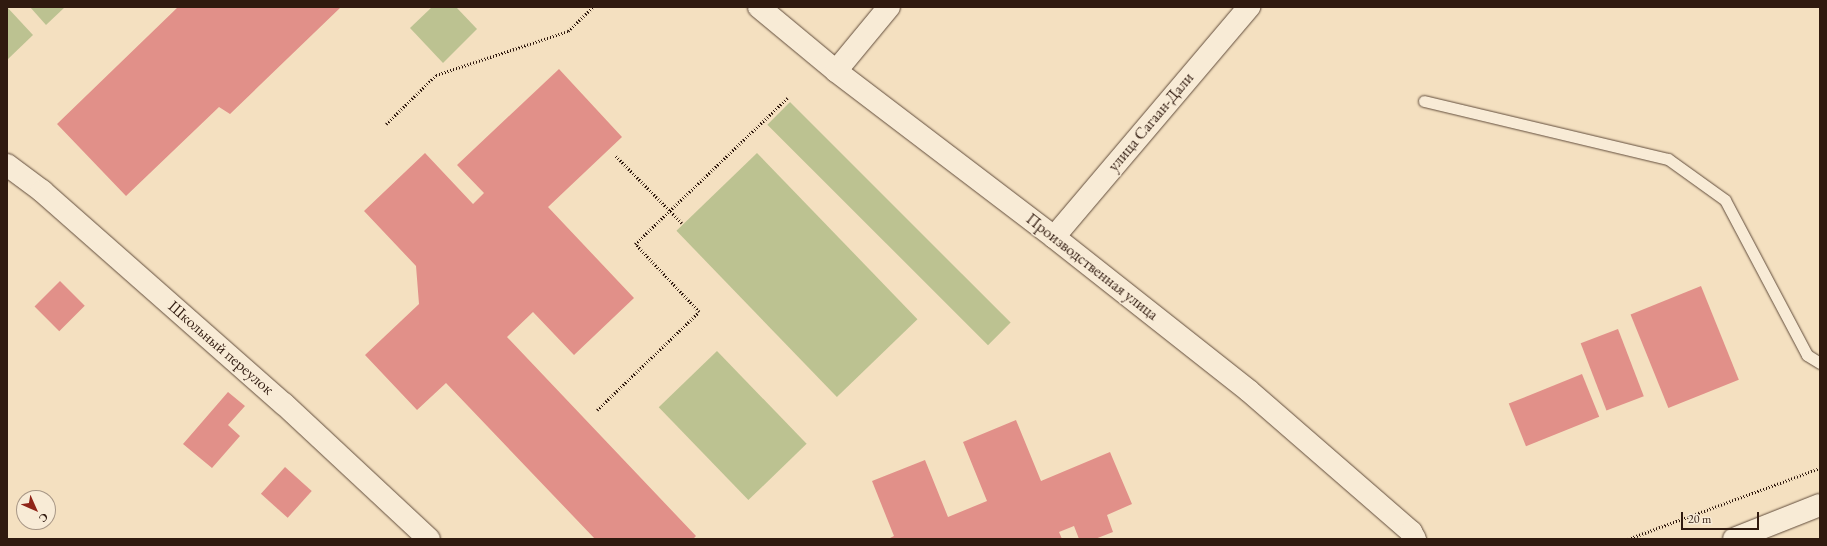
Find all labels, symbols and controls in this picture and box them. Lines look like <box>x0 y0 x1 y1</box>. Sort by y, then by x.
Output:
street label: улица Сагаан-Дали <box>1104 69 1198 175</box>
street label: Производственная улица <box>1022 209 1162 325</box>
street label: Школьный переулок <box>164 297 278 399</box>
north arrow <box>16 490 56 530</box>
scale bar <box>1683 504 1761 530</box>
text: С <box>36 510 51 525</box>
text: 20 m <box>1688 511 1711 527</box>

